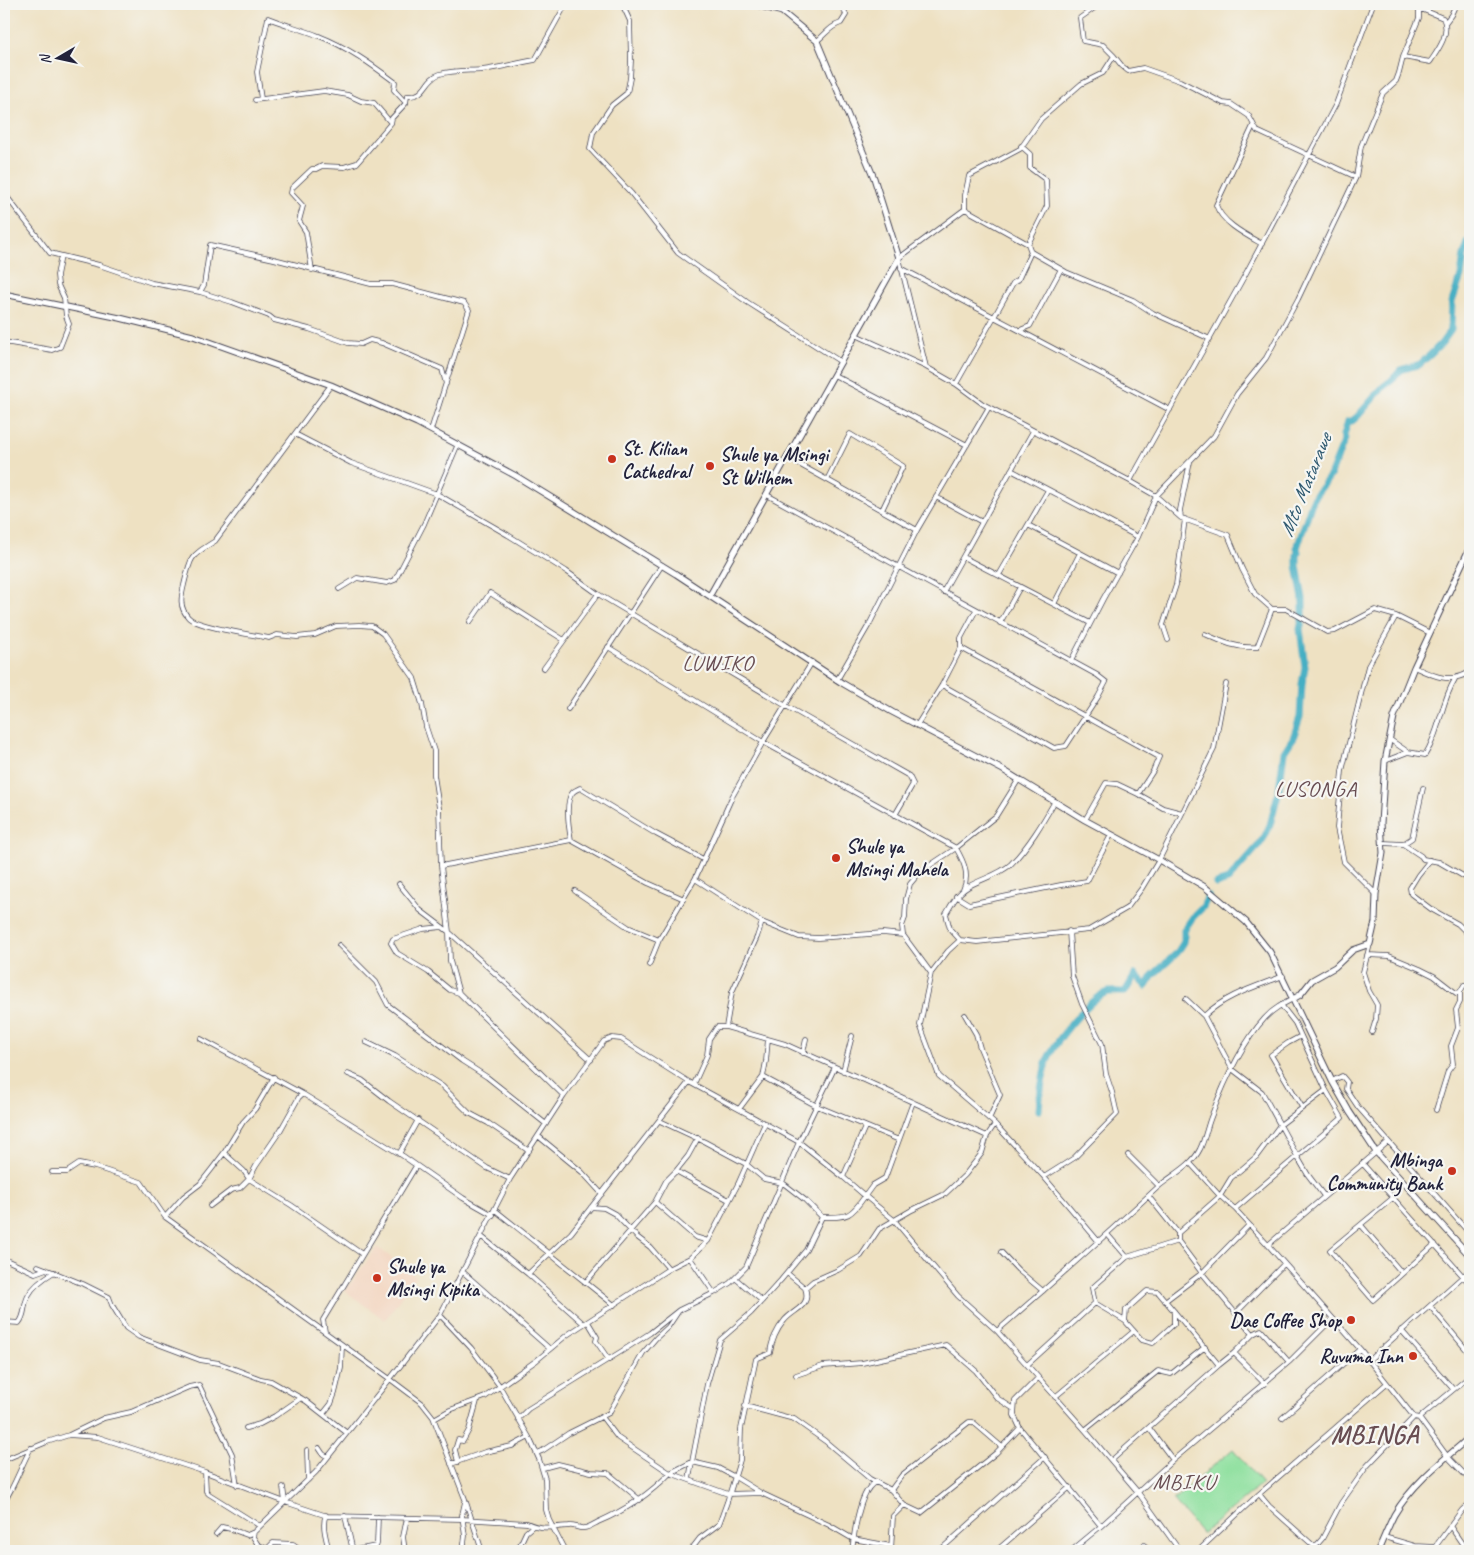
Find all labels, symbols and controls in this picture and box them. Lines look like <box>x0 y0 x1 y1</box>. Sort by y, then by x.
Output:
north arrow <box>32 32 82 82</box>
text: N <box>36 52 55 66</box>
water label: Mto Matarawe <box>1273 427 1339 540</box>
place label: St. Kilian Cathedral <box>622 436 694 484</box>
place label: Shule ya Msingi St Wilhem <box>720 442 831 490</box>
marker: St. Kilian Cathedral <box>606 453 618 465</box>
marker: Shule ya Msingi St Wilhem <box>704 460 716 472</box>
district label: LUWIKO <box>682 649 755 677</box>
district label: LUSONGA <box>1275 775 1357 803</box>
place label: Shule ya Msingi Mahela <box>846 834 949 882</box>
marker: Shule ya Msingi Mahela <box>830 852 842 864</box>
place label: Mbinga Community Bank <box>1327 1148 1445 1197</box>
marker: Mbinga Community Bank <box>1446 1165 1458 1177</box>
place label: Shule ya Msingi Kipika <box>387 1254 481 1302</box>
marker: Shule ya Msingi Kipika <box>371 1272 383 1284</box>
place label: Dae Coffee Shop <box>1230 1308 1342 1333</box>
marker: Dae Coffee Shop <box>1345 1314 1357 1326</box>
place label: Ruvuma Inn <box>1319 1344 1404 1369</box>
marker: Ruvuma Inn <box>1407 1350 1419 1362</box>
district label: MBINGA <box>1331 1419 1420 1451</box>
district label: MBIKU <box>1153 1468 1219 1496</box>

